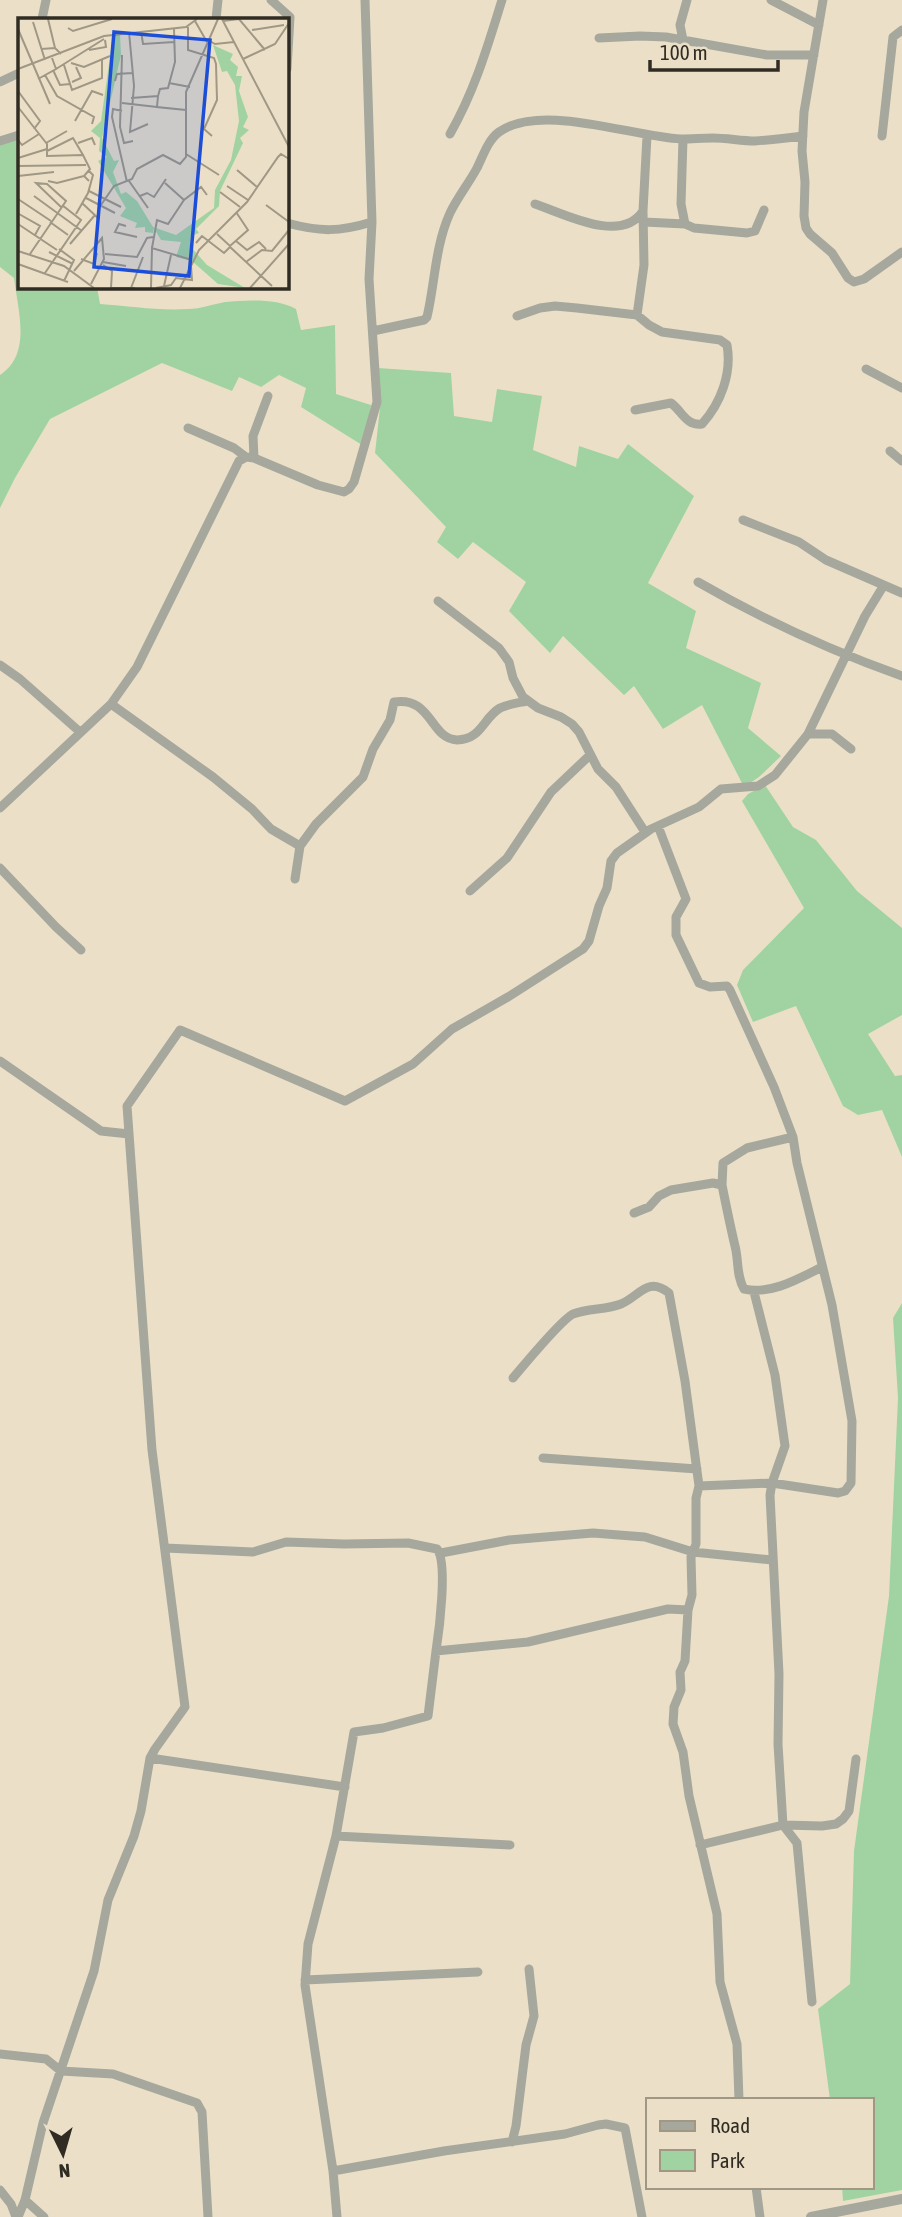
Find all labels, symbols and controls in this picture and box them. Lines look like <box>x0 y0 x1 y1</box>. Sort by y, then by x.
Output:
inset map <box>18 18 289 289</box>
scale bar <box>650 28 778 72</box>
text: 100 m <box>660 40 708 64</box>
legend <box>646 2098 874 2189</box>
text: Road <box>710 2113 750 2137</box>
north arrow <box>28 2119 98 2189</box>
text: Park <box>710 2148 745 2172</box>
text: N <box>58 2159 71 2182</box>

